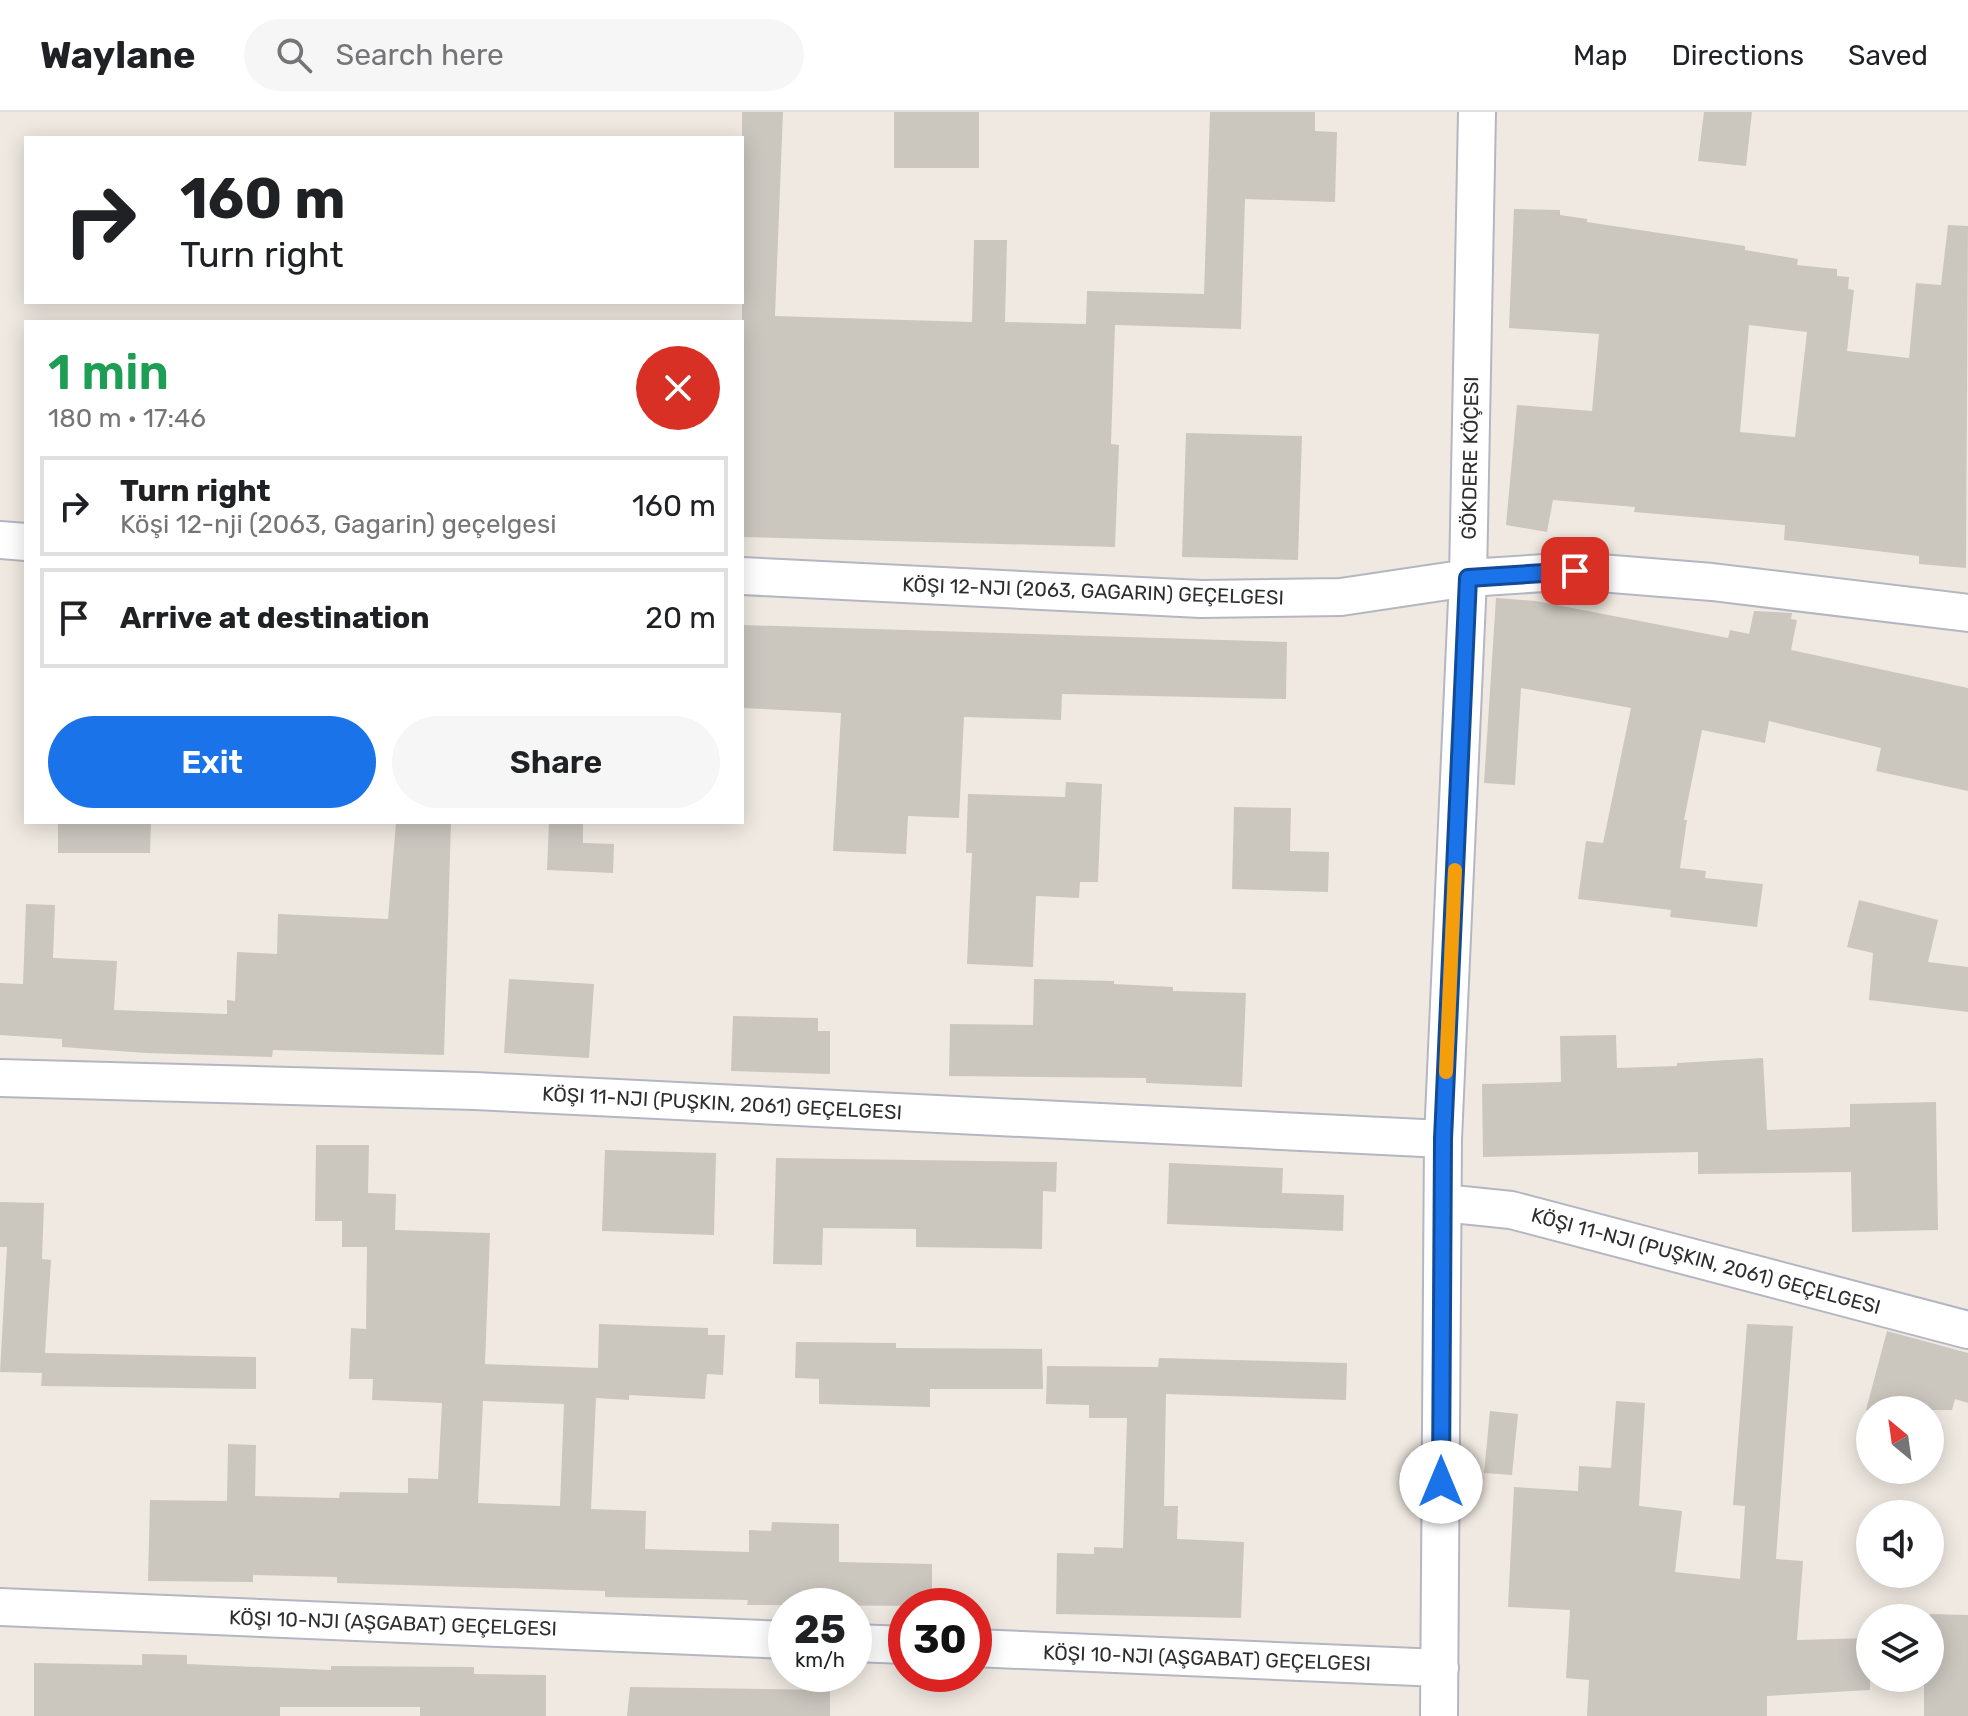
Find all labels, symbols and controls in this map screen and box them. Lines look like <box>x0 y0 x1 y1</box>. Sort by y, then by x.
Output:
search box <box>244 19 804 91</box>
text: Waylane <box>40 32 196 78</box>
icon: search <box>272 33 316 77</box>
text: Search here <box>336 37 504 73</box>
text: Map <box>1573 39 1627 72</box>
text: Directions <box>1671 39 1804 72</box>
text: Saved <box>1848 39 1928 72</box>
text: 160 m <box>180 166 346 232</box>
icon: right <box>48 168 152 272</box>
text: Turn right <box>180 233 344 276</box>
text: 1 min <box>48 344 169 401</box>
button: close <box>636 346 720 430</box>
street label: GÖKDERE KÖÇESI <box>1457 376 1483 540</box>
text: 180 m · 17:46 <box>48 403 206 434</box>
text: Turn right <box>120 473 271 509</box>
icon: right <box>52 484 96 528</box>
text: 160 m <box>632 488 716 524</box>
text: Köşi 12-nji (2063, Gagarin) geçelgesi <box>120 509 556 540</box>
pin <box>1541 537 1609 605</box>
icon: arrive <box>1553 549 1597 593</box>
street label: KÖŞI 12-NJI (2063, GAGARIN) GEÇELGESI <box>902 572 1284 610</box>
icon: arrive <box>52 596 96 640</box>
text: Arrive at destination <box>120 600 430 636</box>
text: 20 m <box>645 600 716 636</box>
button: Exit <box>48 716 376 808</box>
button: Share <box>392 716 720 808</box>
street label: KÖŞI 11-NJI (PUŞKIN, 2061) GEÇELGESI <box>541 1082 903 1124</box>
street label: KÖŞI 11-NJI (PUŞKIN, 2061) GEÇELGESI <box>1529 1203 1883 1319</box>
north arrow <box>1856 1396 1944 1484</box>
map controls <box>1856 1396 1944 1692</box>
position arrow <box>1399 1440 1483 1524</box>
button: sound <box>1856 1500 1944 1588</box>
speed limit sign: 30 <box>888 1588 992 1692</box>
button: layers <box>1856 1604 1944 1692</box>
street label: KÖŞI 10-NJI (AŞGABAT) GEÇELGESI <box>229 1605 557 1641</box>
text: 25 <box>794 1606 846 1653</box>
street label: KÖŞI 10-NJI (AŞGABAT) GEÇELGESI <box>1043 1640 1371 1676</box>
text: km/h <box>795 1648 845 1672</box>

